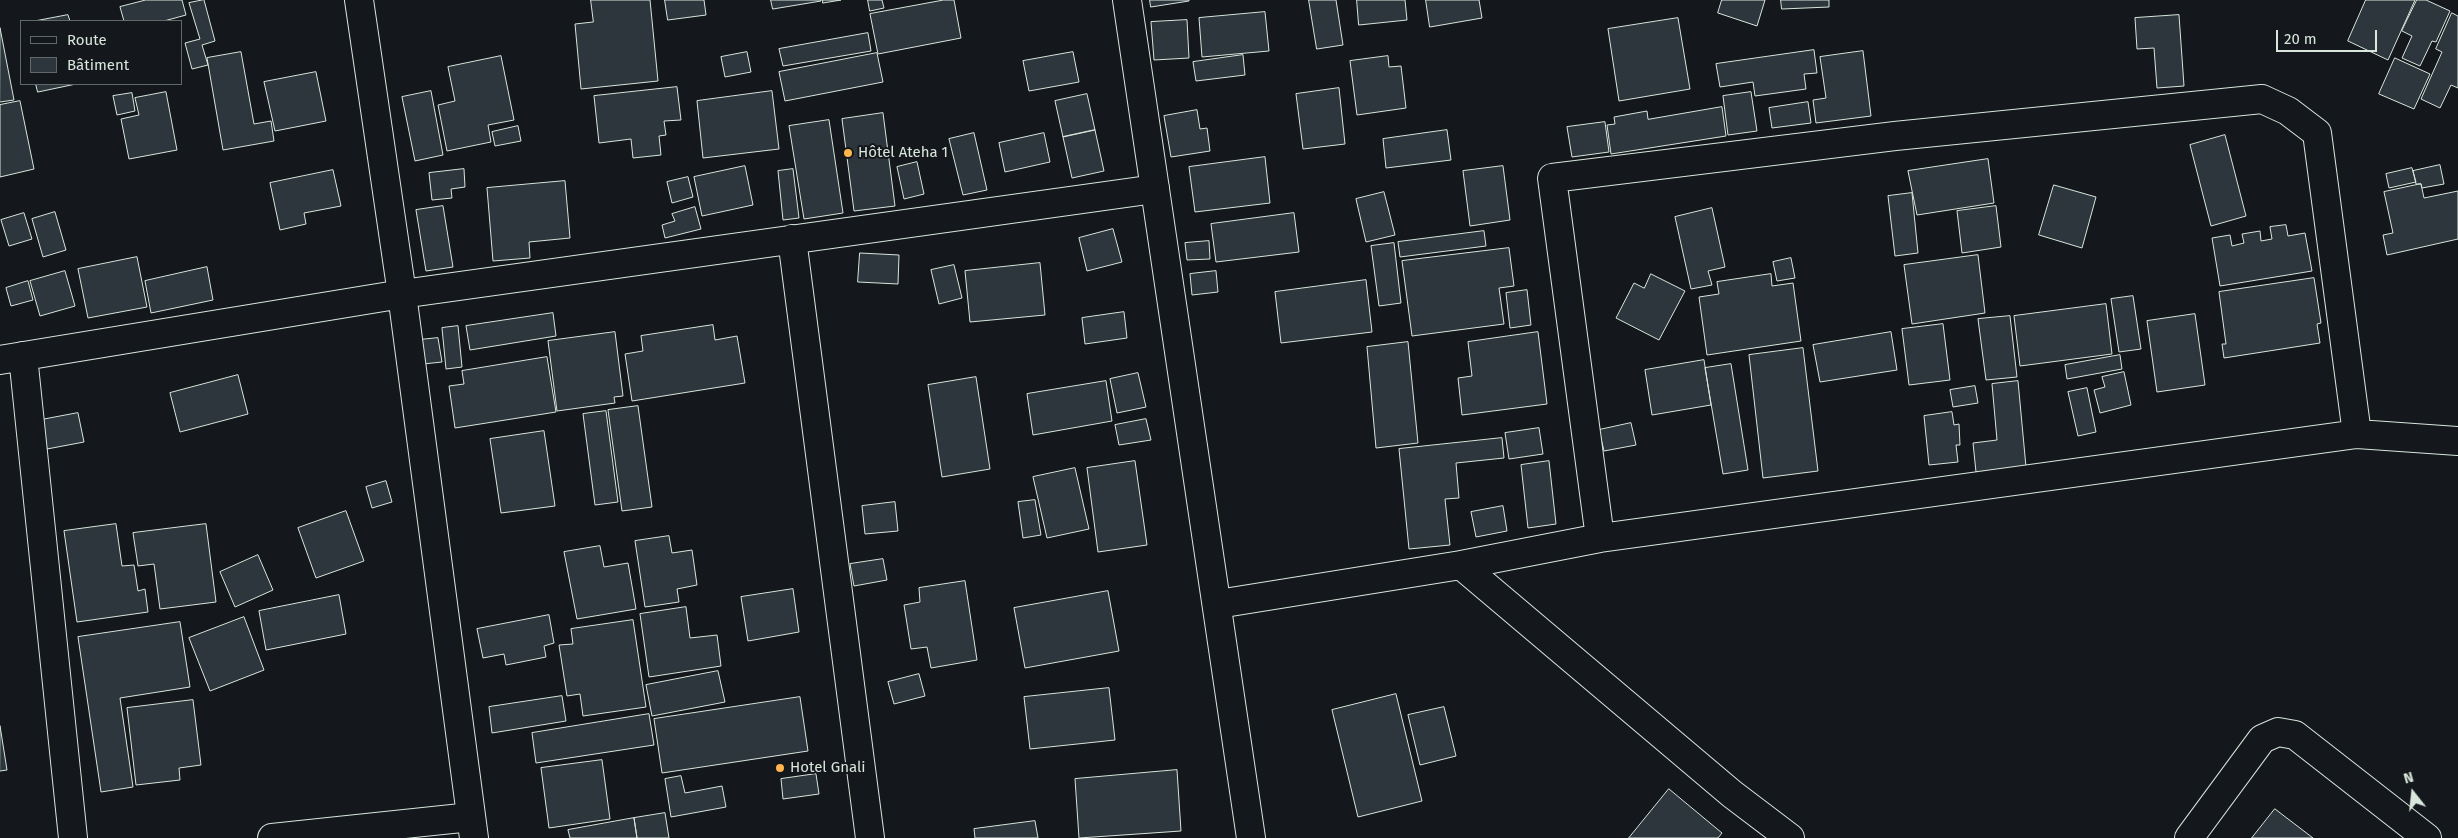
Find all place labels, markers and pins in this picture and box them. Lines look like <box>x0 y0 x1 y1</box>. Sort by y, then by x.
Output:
place label: Hôtel Ateha 1 <box>858 144 948 162</box>
marker: Hôtel Ateha 1 <box>842 147 854 159</box>
place label: Hotel Gnali <box>790 759 866 777</box>
marker: Hotel Gnali <box>774 762 786 774</box>

